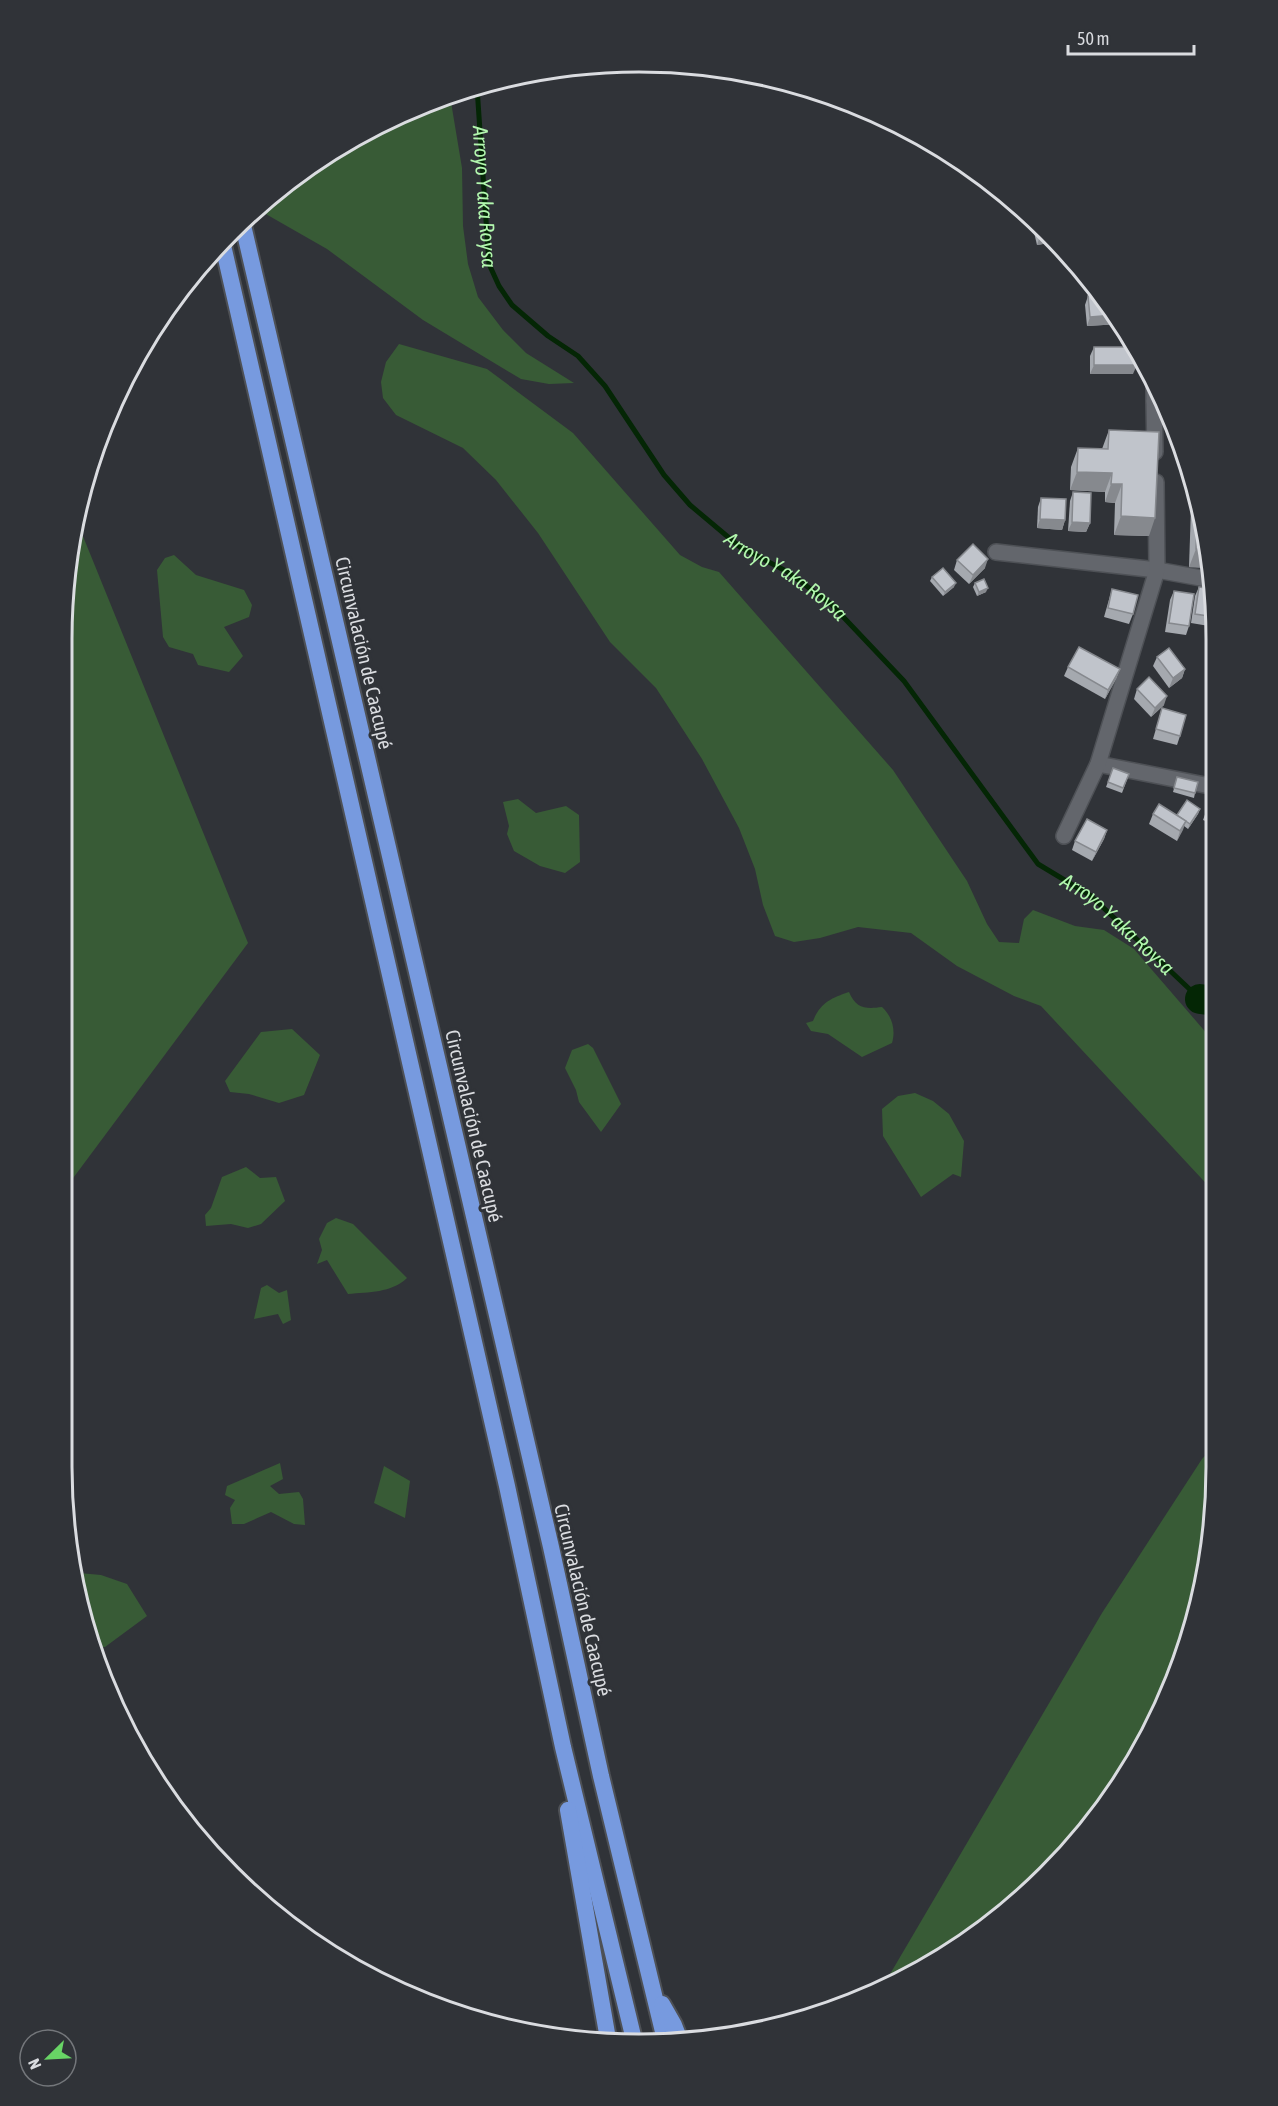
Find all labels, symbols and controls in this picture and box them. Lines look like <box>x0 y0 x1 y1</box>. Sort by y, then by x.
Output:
scale bar <box>1068 18 1194 56</box>
text: 50 m <box>1077 28 1109 49</box>
water label: Arroyo Y aka Roysa <box>469 124 502 269</box>
water label: Arroyo Y aka Roysa <box>719 526 853 625</box>
street label: Circunvalación de Caacupé <box>331 555 398 751</box>
water label: Arroyo Y aka Roysa <box>1056 867 1180 979</box>
street label: Circunvalación de Caacupé <box>441 1028 508 1224</box>
street label: Circunvalación de Caacupé <box>550 1502 617 1698</box>
north arrow <box>18 2028 78 2088</box>
text: N <box>24 2056 44 2072</box>

